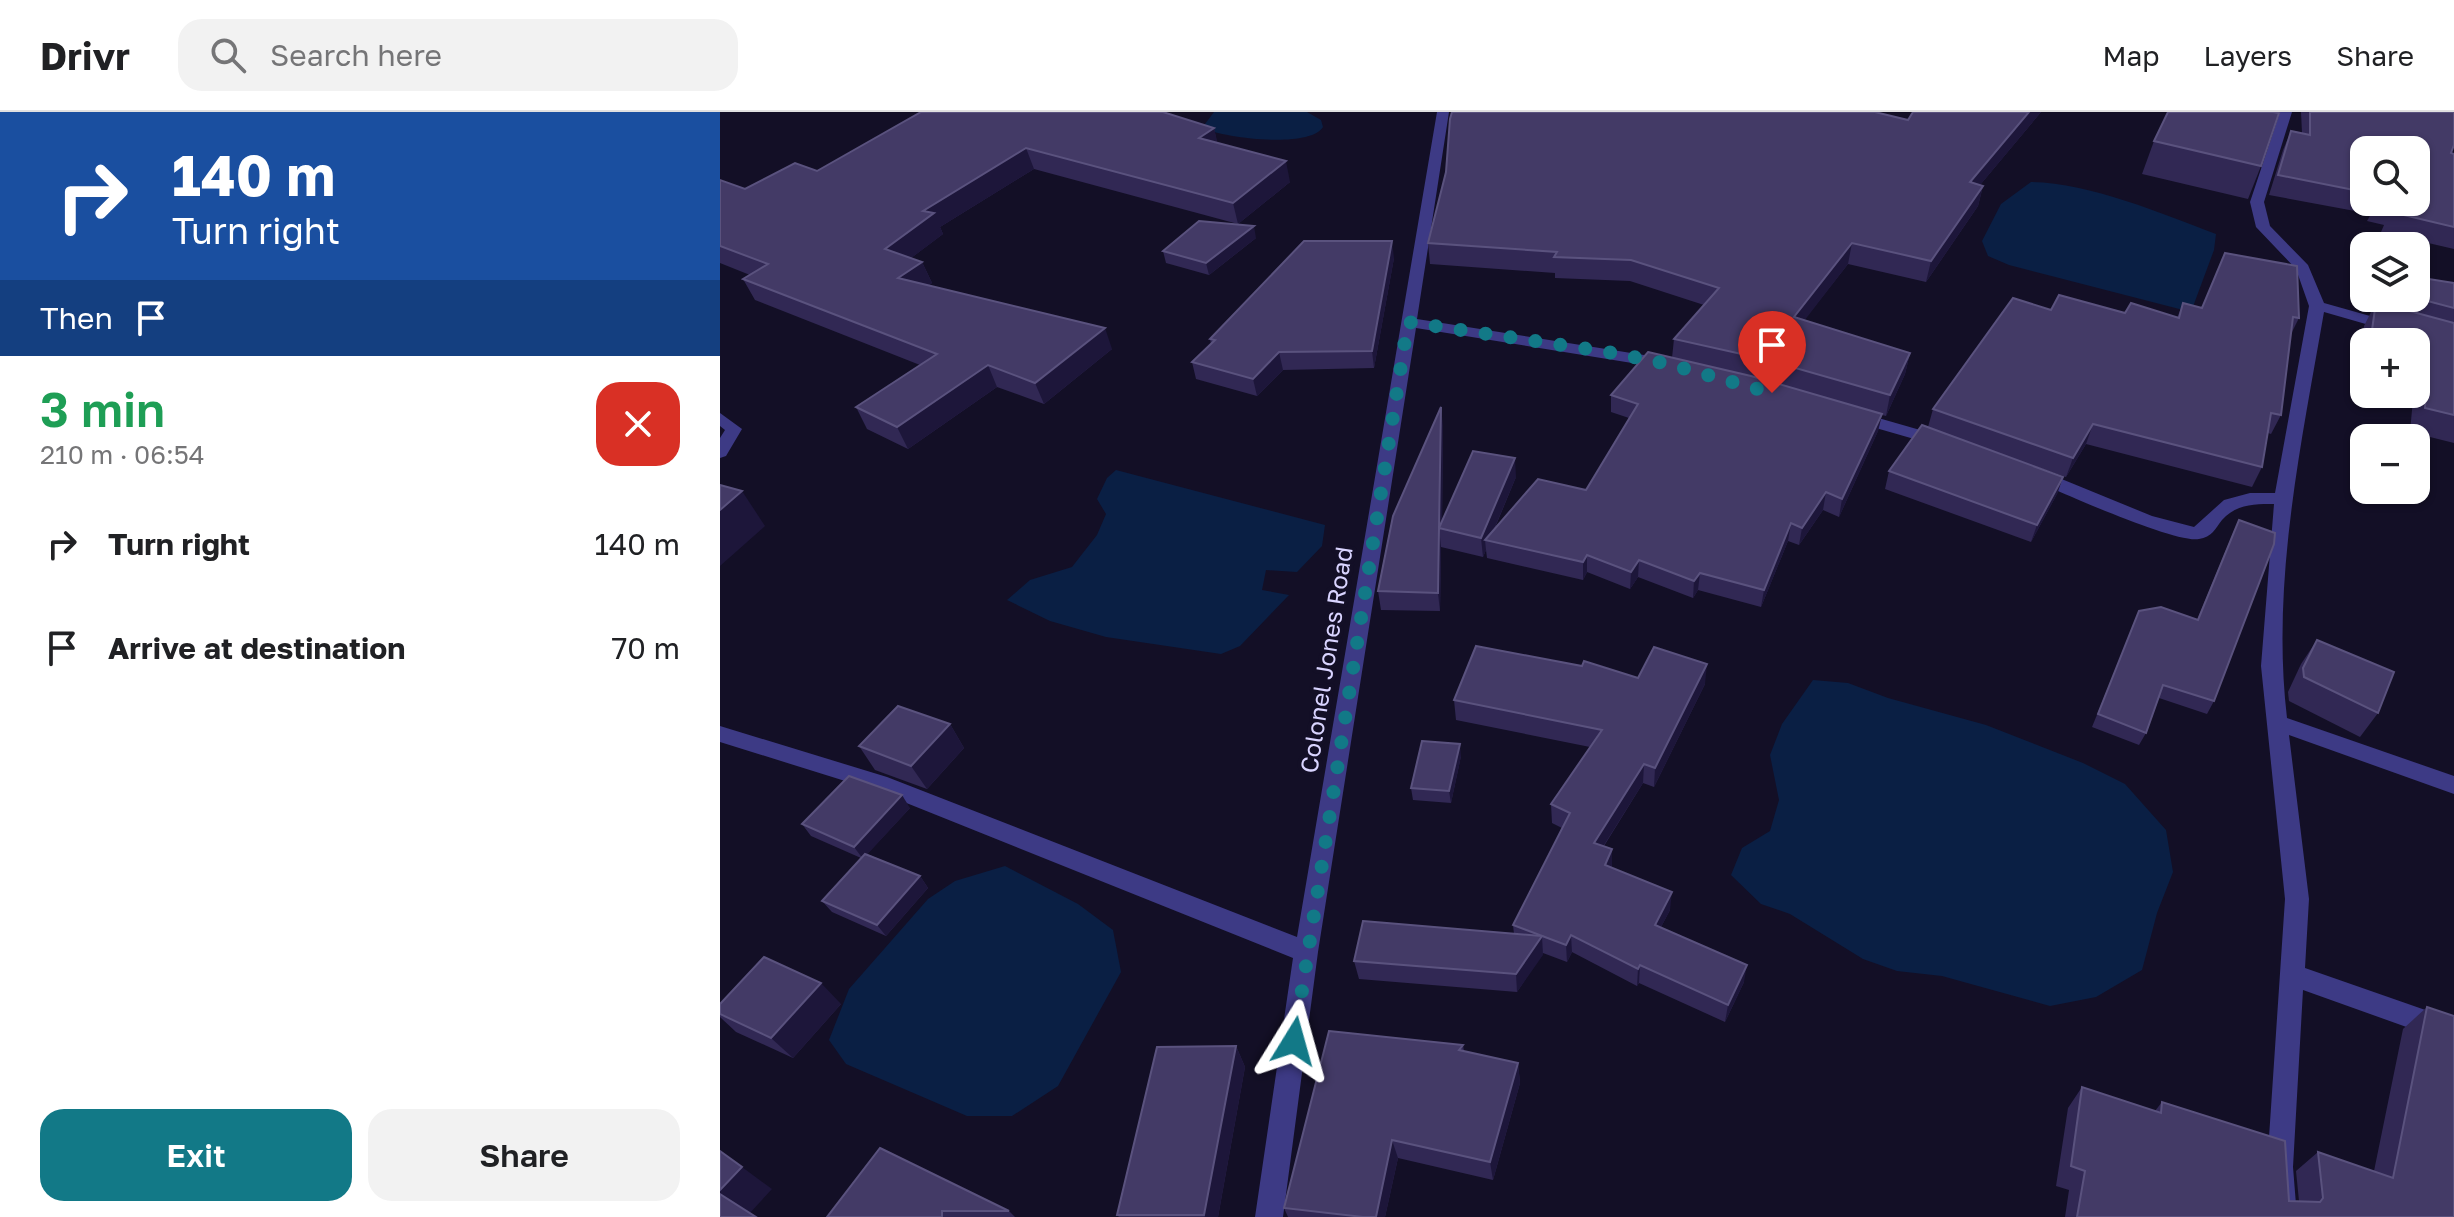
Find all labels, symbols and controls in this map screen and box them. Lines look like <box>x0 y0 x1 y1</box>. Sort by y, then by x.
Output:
search box <box>178 19 738 91</box>
text: Drivr <box>40 33 130 78</box>
icon: search <box>206 33 250 77</box>
text: Search here <box>270 37 442 73</box>
text: Map <box>2102 39 2160 72</box>
text: Layers <box>2204 39 2292 72</box>
text: Share <box>2336 39 2414 72</box>
map controls <box>2350 136 2430 504</box>
button: search <box>2350 136 2430 216</box>
text: 140 m <box>172 141 335 208</box>
icon: right <box>40 144 144 248</box>
text: Turn right <box>172 209 340 252</box>
button: layers <box>2350 232 2430 312</box>
icon: arrive <box>129 296 173 340</box>
text: Then <box>40 300 113 336</box>
pin <box>1738 311 1806 393</box>
icon: arrive <box>1750 323 1794 367</box>
button: + <box>2350 328 2430 408</box>
text: 3 min <box>40 380 165 438</box>
button: close <box>596 382 680 466</box>
button: − <box>2350 424 2430 504</box>
text: 210 m · 06:54 <box>40 439 205 470</box>
icon: right <box>40 522 84 566</box>
text: Turn right <box>108 526 250 562</box>
text: 140 m <box>595 526 680 562</box>
street label: Colonel Jones Road <box>1293 544 1358 775</box>
icon: arrive <box>40 626 84 670</box>
text: Arrive at destination <box>108 630 405 666</box>
text: 70 m <box>611 630 680 666</box>
position arrow <box>1252 999 1336 1083</box>
button: Exit <box>40 1109 352 1201</box>
button: Share <box>368 1109 680 1201</box>

